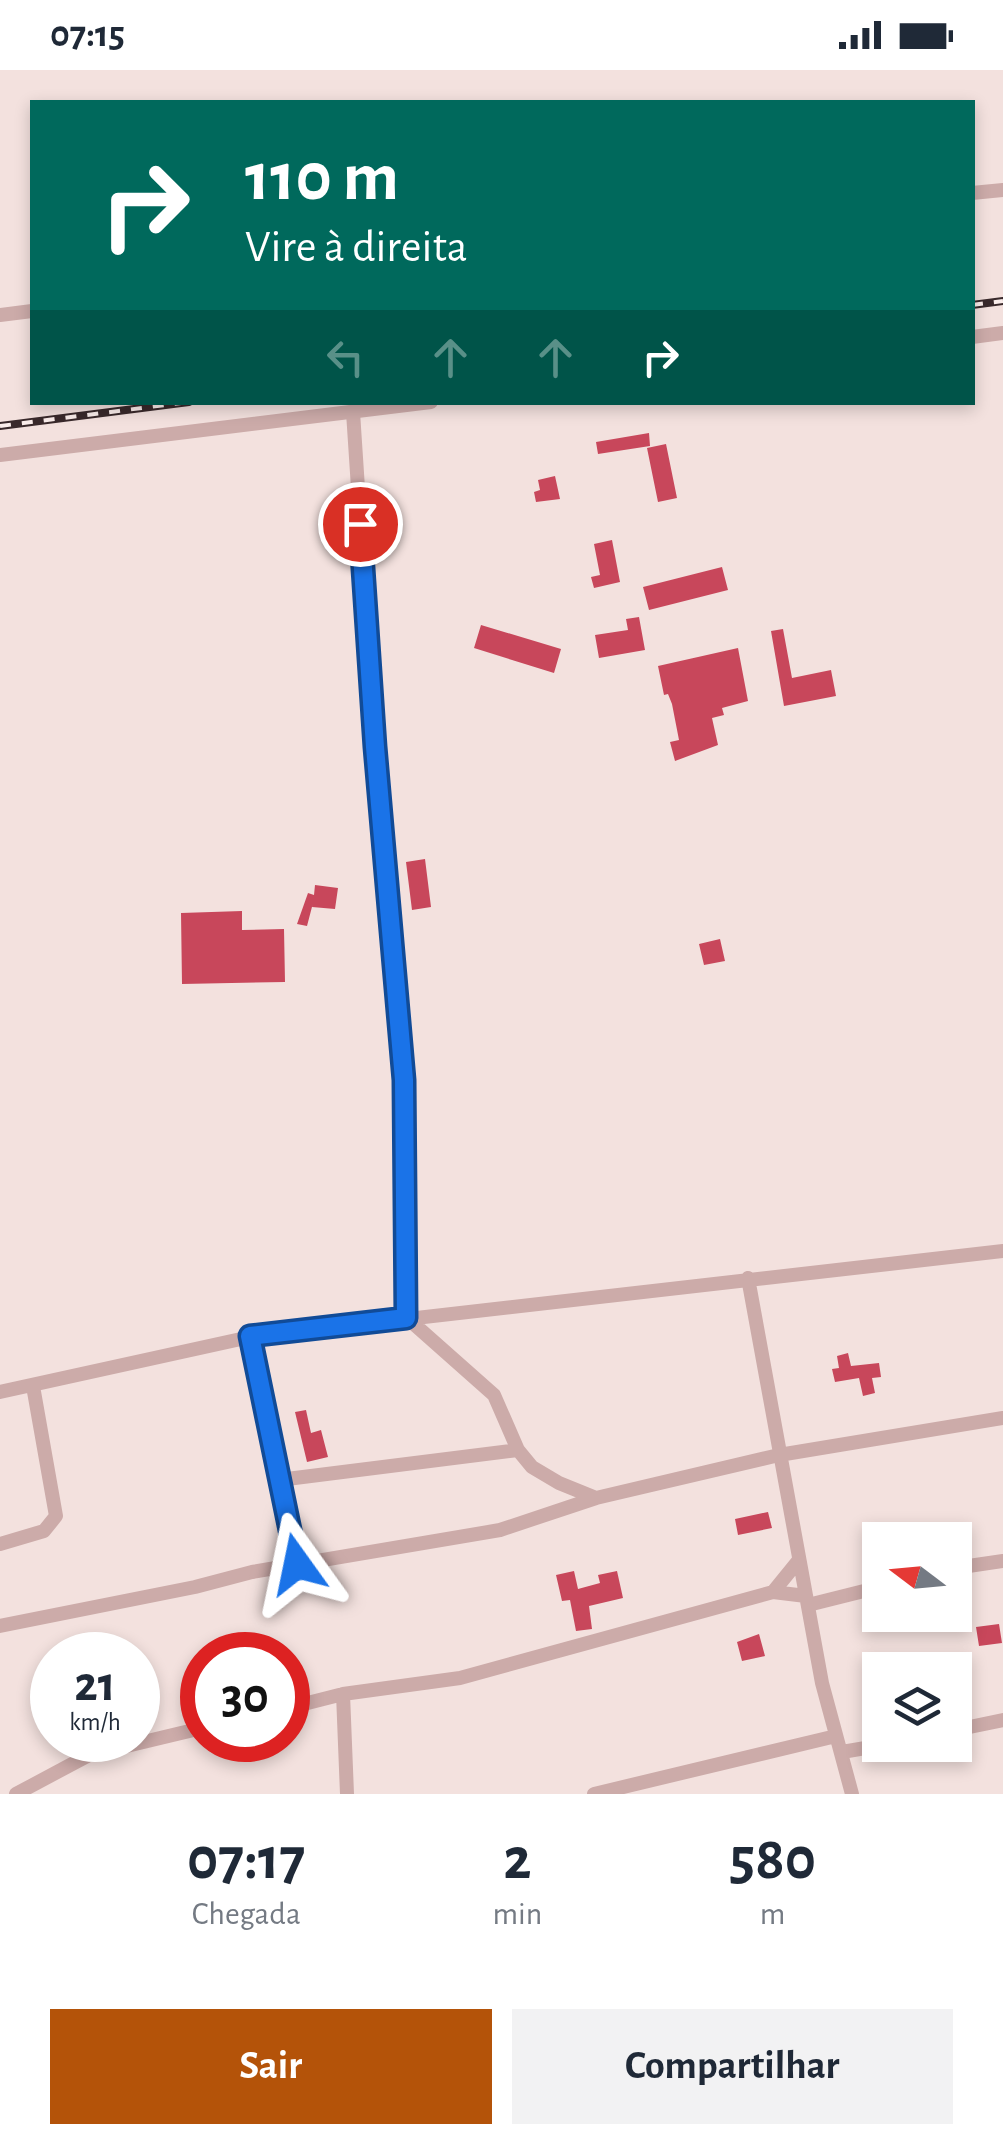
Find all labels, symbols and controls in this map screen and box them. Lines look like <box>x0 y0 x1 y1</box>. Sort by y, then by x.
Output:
text: 07:15 <box>50 16 125 54</box>
icon: right <box>80 140 210 270</box>
text: 110 m <box>245 143 399 213</box>
text: Vire à direita <box>245 225 468 270</box>
icon: left <box>318 330 373 385</box>
icon: ahead <box>423 330 478 385</box>
icon: ahead <box>528 330 583 385</box>
icon: right <box>633 330 688 385</box>
pin <box>318 482 403 567</box>
icon: arrive <box>333 497 388 552</box>
position arrow <box>245 1512 349 1616</box>
north arrow <box>862 1522 972 1632</box>
map controls <box>862 1522 972 1762</box>
speed limit sign: 30 <box>180 1632 310 1762</box>
button: layers <box>862 1652 972 1762</box>
text: 21 <box>74 1660 116 1710</box>
text: km/h <box>69 1710 121 1735</box>
text: 07:17 <box>187 1830 305 1890</box>
text: 2 <box>503 1830 531 1890</box>
text: 580 <box>729 1830 816 1890</box>
text: Chegada <box>192 1898 301 1930</box>
text: min <box>492 1898 542 1930</box>
text: m <box>760 1898 785 1930</box>
button: Sair <box>50 2009 492 2124</box>
button: Compartilhar <box>512 2009 953 2124</box>

